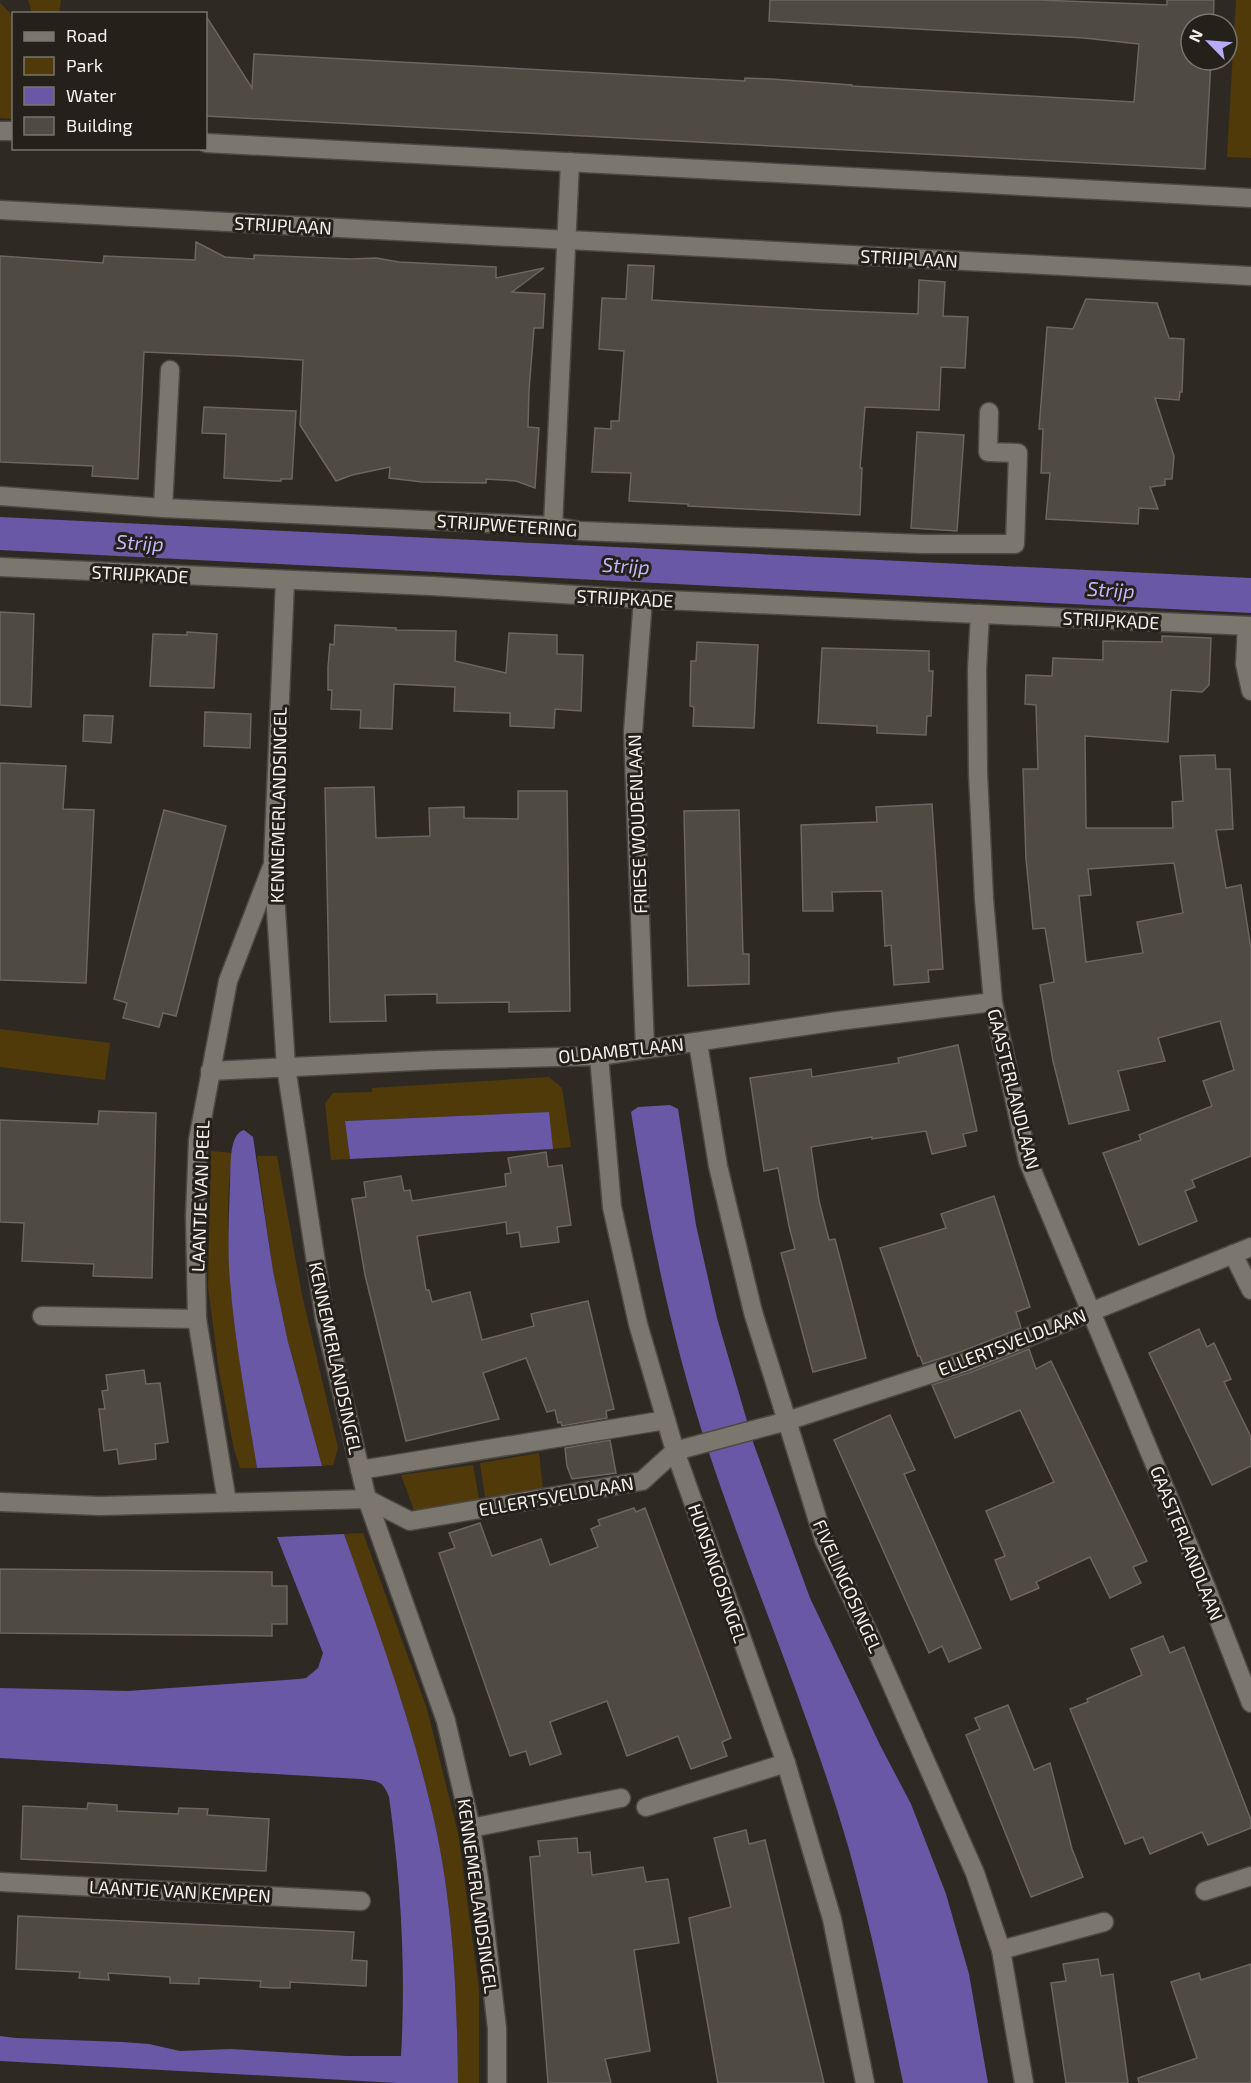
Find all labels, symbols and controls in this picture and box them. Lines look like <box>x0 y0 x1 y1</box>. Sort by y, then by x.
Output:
legend <box>12 12 207 150</box>
north arrow <box>1179 12 1239 72</box>
text: Road <box>66 24 107 46</box>
text: N <box>1184 26 1206 45</box>
text: Park <box>66 54 103 76</box>
text: Water <box>66 84 116 106</box>
text: Building <box>66 114 133 136</box>
street label: STRIJPLAAN <box>234 211 332 239</box>
street label: STRIJPLAAN <box>860 244 958 272</box>
street label: STRIJPWETERING <box>436 509 578 541</box>
water label: Strijp <box>115 529 165 555</box>
water label: Strijp <box>601 552 651 578</box>
street label: STRIJPKADE <box>91 560 189 588</box>
water label: Strijp <box>1086 576 1136 602</box>
street label: STRIJPKADE <box>576 584 674 612</box>
street label: STRIJPKADE <box>1062 606 1160 634</box>
street label: KENNEMERLANDSINGEL <box>265 707 291 903</box>
street label: FRIESE WOUDENLAAN <box>623 734 651 914</box>
street label: GAASTERLANDLAAN <box>983 1006 1045 1172</box>
street label: OLDAMBTLAAN <box>557 1032 685 1068</box>
street label: LAANTJE VAN PEEL <box>186 1120 214 1272</box>
street label: KENNEMERLANDSINGEL <box>305 1260 367 1456</box>
street label: ELLERTSVELDLAAN <box>935 1304 1089 1380</box>
street label: GAASTERLANDLAAN <box>1146 1462 1228 1624</box>
street label: ELLERTSVELDLAAN <box>477 1472 635 1520</box>
street label: HUNSINGOSINGEL <box>684 1501 752 1645</box>
street label: FIVELINGOSINGEL <box>809 1516 887 1656</box>
street label: KENNEMERLANDSINGEL <box>453 1797 503 1995</box>
street label: LAANTJE VAN KEMPEN <box>89 1875 271 1907</box>

